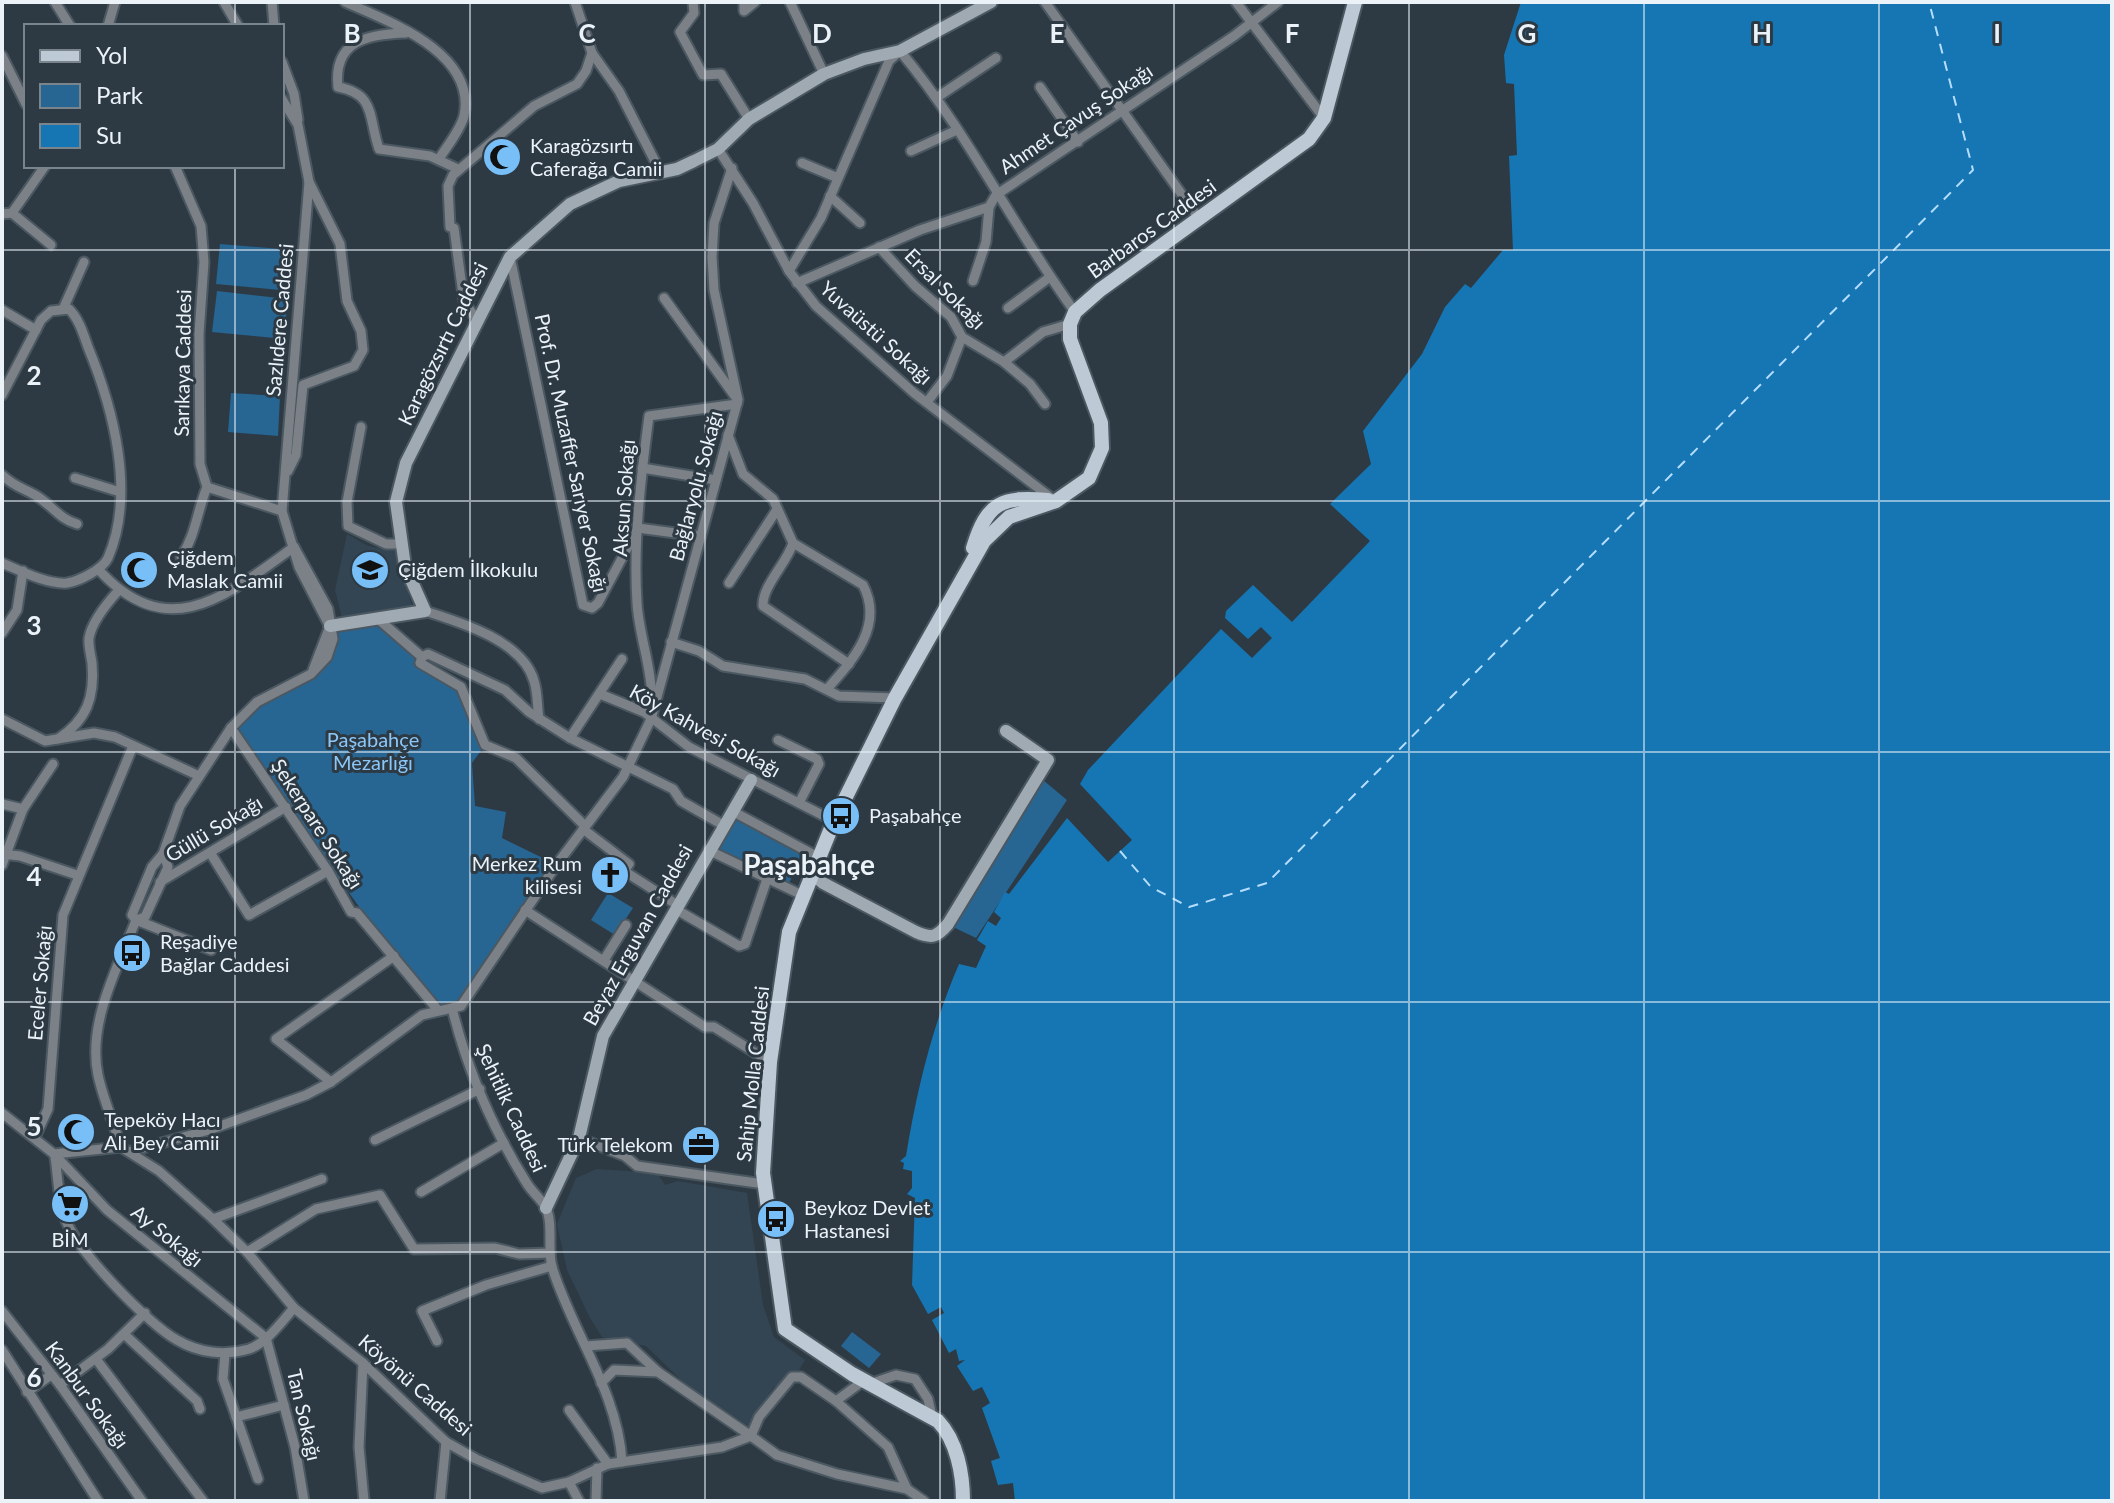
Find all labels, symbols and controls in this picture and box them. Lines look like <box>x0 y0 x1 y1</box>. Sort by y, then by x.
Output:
text: B <box>343 17 361 49</box>
text: C <box>578 17 596 49</box>
text: D <box>812 17 832 49</box>
text: E <box>1050 17 1064 49</box>
text: F <box>1285 17 1299 49</box>
text: G <box>1518 17 1536 49</box>
text: H <box>1752 17 1772 49</box>
text: I <box>1993 17 2001 49</box>
legend <box>24 24 284 168</box>
text: Yol <box>96 40 128 69</box>
street label: Ahmet Çavuş Sokağı <box>994 58 1157 178</box>
text: Park <box>96 80 144 109</box>
text: Su <box>96 120 122 149</box>
place label: Karagözsırtı Caferağa Camii <box>530 133 662 180</box>
mosque icon: Karagözsırtı Caferağa Camii <box>481 136 523 178</box>
street label: Barbaros Caddesi <box>1083 174 1220 283</box>
street label: Sazlıdere Caddesi <box>260 243 298 397</box>
street label: Ersal Sokağı <box>900 243 991 334</box>
street label: Karagözsırtı Caddesi <box>392 258 492 429</box>
street label: Yuvaüstü Sokağı <box>816 276 938 389</box>
street label: Sarıkaya Caddesi <box>169 289 195 437</box>
street label: Prof. Dr. Muzaffer Sarıyer Sokağı <box>531 311 613 594</box>
text: 2 <box>26 359 42 391</box>
street label: Bağlaryolu Sokağı <box>663 408 727 564</box>
street label: Aksun Sokağı <box>607 439 639 557</box>
place label: Çiğdem Maslak Camii <box>167 545 283 592</box>
mosque icon: Çiğdem Maslak Camii <box>118 549 160 591</box>
school or university icon: Çiğdem İlkokulu <box>349 549 391 591</box>
place label: Çiğdem İlkokulu <box>398 557 538 581</box>
text: 3 <box>26 609 42 641</box>
street label: Köy Kahvesi Sokağı <box>626 679 785 782</box>
park label: Paşabahçe Mezarlığı <box>327 727 419 774</box>
street label: Şekerpare Sokağı <box>267 754 369 893</box>
street label: Güllü Sokağı <box>161 790 266 866</box>
bus stop icon: Paşabahçe <box>820 795 862 837</box>
place label: Paşabahçe <box>869 803 961 827</box>
street label: Beyaz Erguvan Caddesi <box>577 840 697 1029</box>
district label: Paşabahçe <box>743 847 875 881</box>
place label: Merkez Rum kilisesi <box>472 851 582 898</box>
church icon: Merkez Rum kilisesi <box>589 854 631 896</box>
text: 4 <box>26 860 42 892</box>
street label: Eceler Sokağı <box>22 924 56 1042</box>
place label: Reşadiye Bağlar Caddesi <box>160 929 289 976</box>
bus stop icon: Reşadiye Bağlar Caddesi <box>111 932 153 974</box>
street label: Sahip Molla Caddesi <box>731 985 773 1163</box>
street label: Şehitlik Caddesi <box>472 1040 552 1176</box>
place label: Tepeköy Hacı Ali Bey Camii <box>104 1107 221 1154</box>
text: 5 <box>26 1110 42 1142</box>
mosque icon: Tepeköy Hacı Ali Bey Camii <box>55 1111 97 1153</box>
office icon: Türk Telekom <box>680 1124 722 1166</box>
place label: Türk Telekom <box>558 1132 673 1156</box>
supermarket icon: BİM <box>49 1183 91 1225</box>
place label: Beykoz Devlet Hastanesi <box>804 1195 930 1242</box>
bus stop icon: Beykoz Devlet Hastanesi <box>755 1198 797 1240</box>
street label: Ay Sokağı <box>127 1199 208 1271</box>
place label: BİM <box>51 1227 89 1251</box>
street label: Köyönü Caddesi <box>354 1329 477 1440</box>
street label: Kanbur Sokağı <box>41 1336 135 1452</box>
text: 6 <box>26 1361 42 1393</box>
street label: Tan Sokağı <box>283 1367 327 1463</box>

